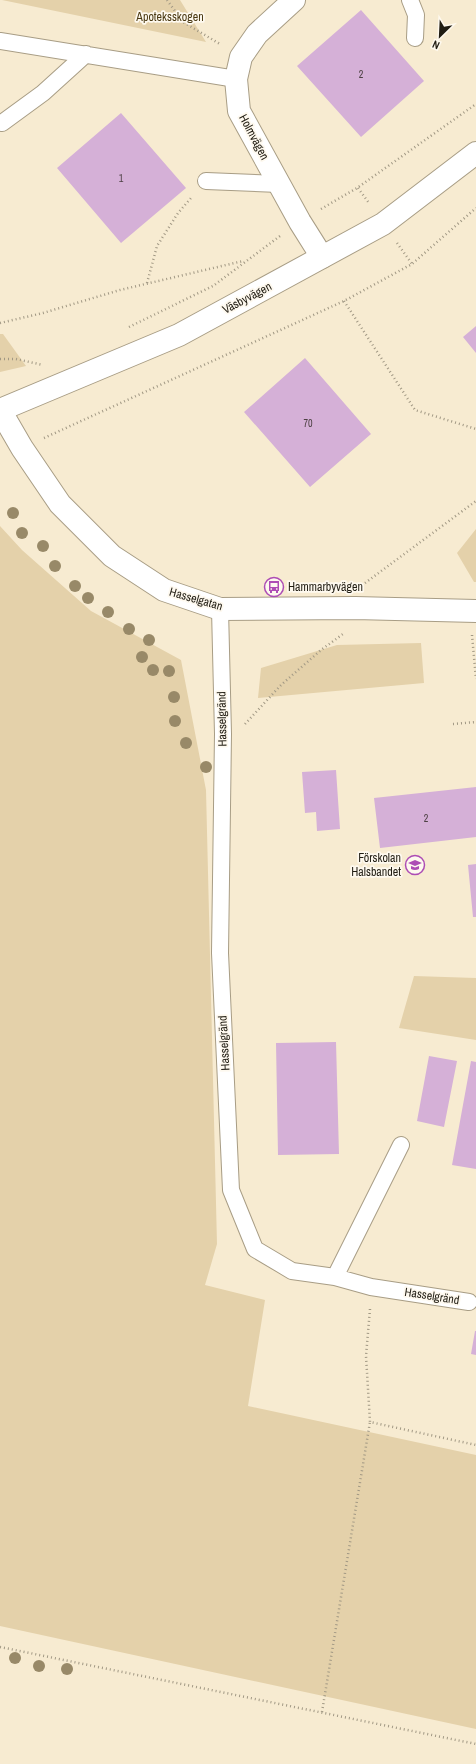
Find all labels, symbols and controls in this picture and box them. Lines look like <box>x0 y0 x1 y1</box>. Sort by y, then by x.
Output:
park label: Apoteksskogen <box>135 9 204 25</box>
north arrow <box>420 16 460 56</box>
text: N <box>430 37 442 53</box>
house number: 2 <box>359 68 364 81</box>
street label: Holmvägen <box>235 111 273 163</box>
house number: 1 <box>119 172 124 185</box>
street label: Väsbyvägen <box>220 278 274 318</box>
house number: 70 <box>303 417 313 430</box>
bus stop icon: Hammarbyvägen <box>263 576 285 598</box>
place label: Hammarbyvägen <box>288 579 363 595</box>
street label: Hasselgatan <box>168 584 224 614</box>
street label: Hasselgränd <box>214 691 230 747</box>
house number: 2 <box>424 812 429 825</box>
place label: Förskolan Halsbandet <box>351 850 401 880</box>
school or university icon: Förskolan Halsbandet <box>404 854 426 876</box>
street label: Hasselgränd <box>215 1015 233 1071</box>
street label: Hasselgränd <box>403 1284 461 1308</box>

